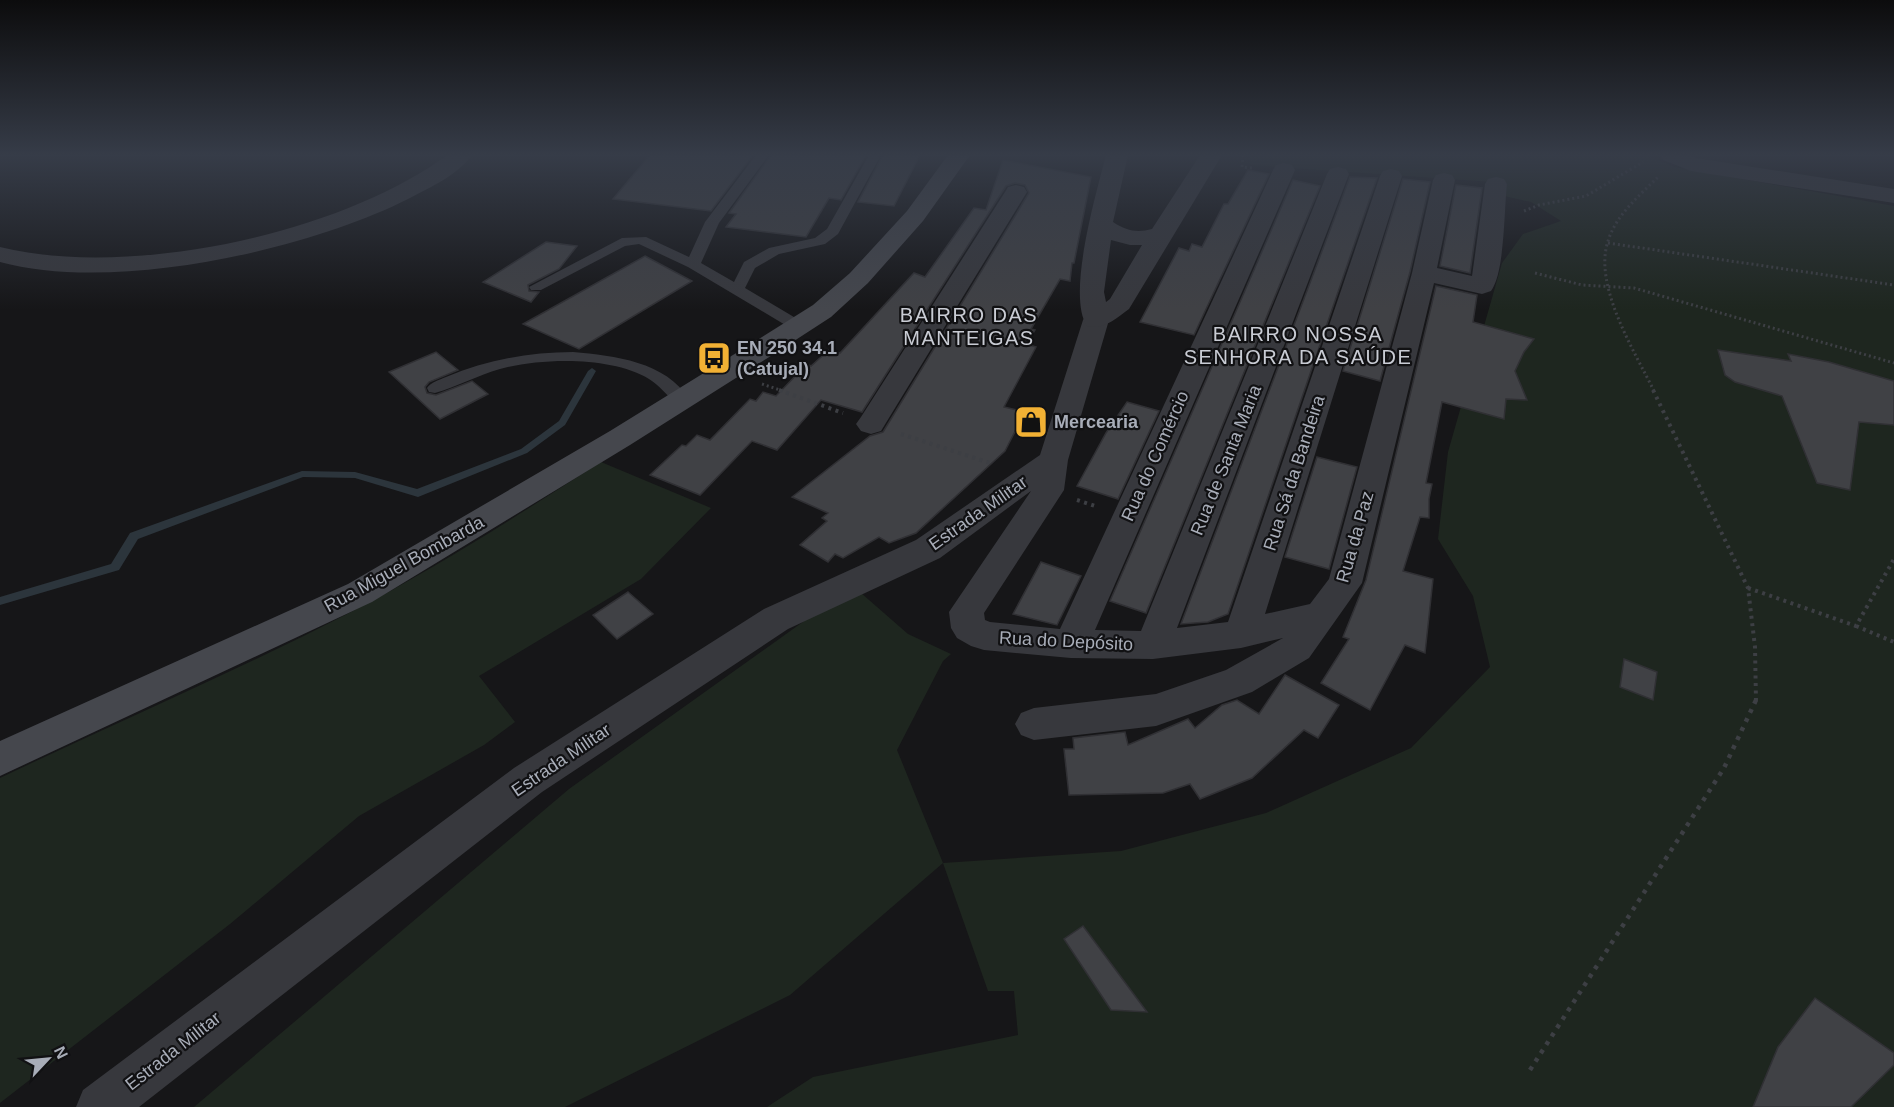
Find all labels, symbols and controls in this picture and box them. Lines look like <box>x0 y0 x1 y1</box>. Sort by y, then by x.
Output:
district label: BAIRRO DAS MANTEIGAS <box>900 304 1038 349</box>
district label: BAIRRO NOSSA SENHORA DA SAÚDE <box>1184 323 1412 368</box>
place label: EN 250 34.1 (Catujal) <box>737 338 837 379</box>
bus stop icon: EN 250 34.1 (Catujal) <box>696 340 732 376</box>
street label: Rua de Santa Maria <box>1187 381 1266 538</box>
street label: Rua do Comércio <box>1117 388 1193 524</box>
street label: Rua Sá da Bandeira <box>1259 392 1329 553</box>
shop icon: Mercearia <box>1013 404 1049 440</box>
place label: Mercearia <box>1054 412 1139 432</box>
street label: Estrada Militar <box>925 472 1031 554</box>
street label: Rua da Paz <box>1332 489 1378 585</box>
street label: Rua Miguel Bombarda <box>321 511 488 616</box>
street label: Rua do Depósito <box>999 628 1133 654</box>
street label: Estrada Militar <box>508 720 614 800</box>
street label: Estrada Militar <box>122 1008 224 1094</box>
north arrow <box>18 1029 78 1089</box>
text: N <box>51 1044 71 1062</box>

